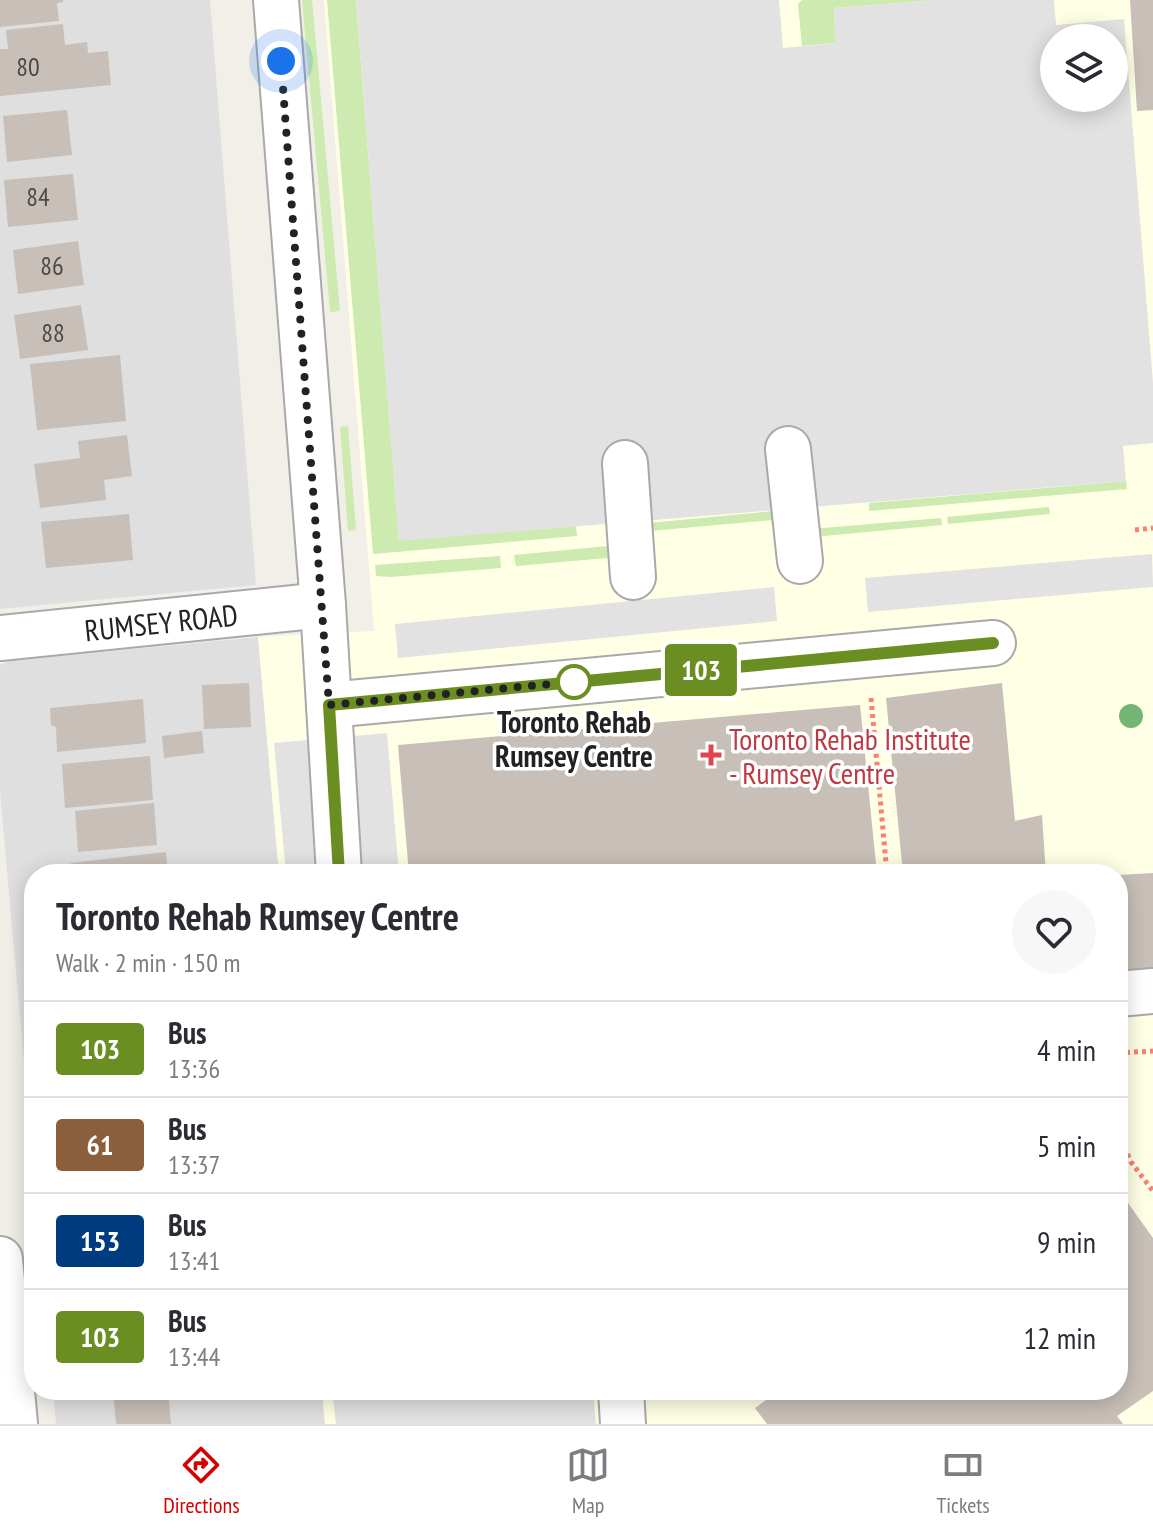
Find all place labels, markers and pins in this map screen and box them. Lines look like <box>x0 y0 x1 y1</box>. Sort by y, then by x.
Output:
marker: Toronto Rehab Rumsey Centre <box>557 665 591 699</box>
place label: Toronto Rehab Rumsey Centre <box>495 702 653 775</box>
place label: Toronto Rehab Institute - Rumsey Centre <box>729 719 971 792</box>
marker: Toronto Rehab Institute - Rumsey Centre <box>700 744 722 766</box>

